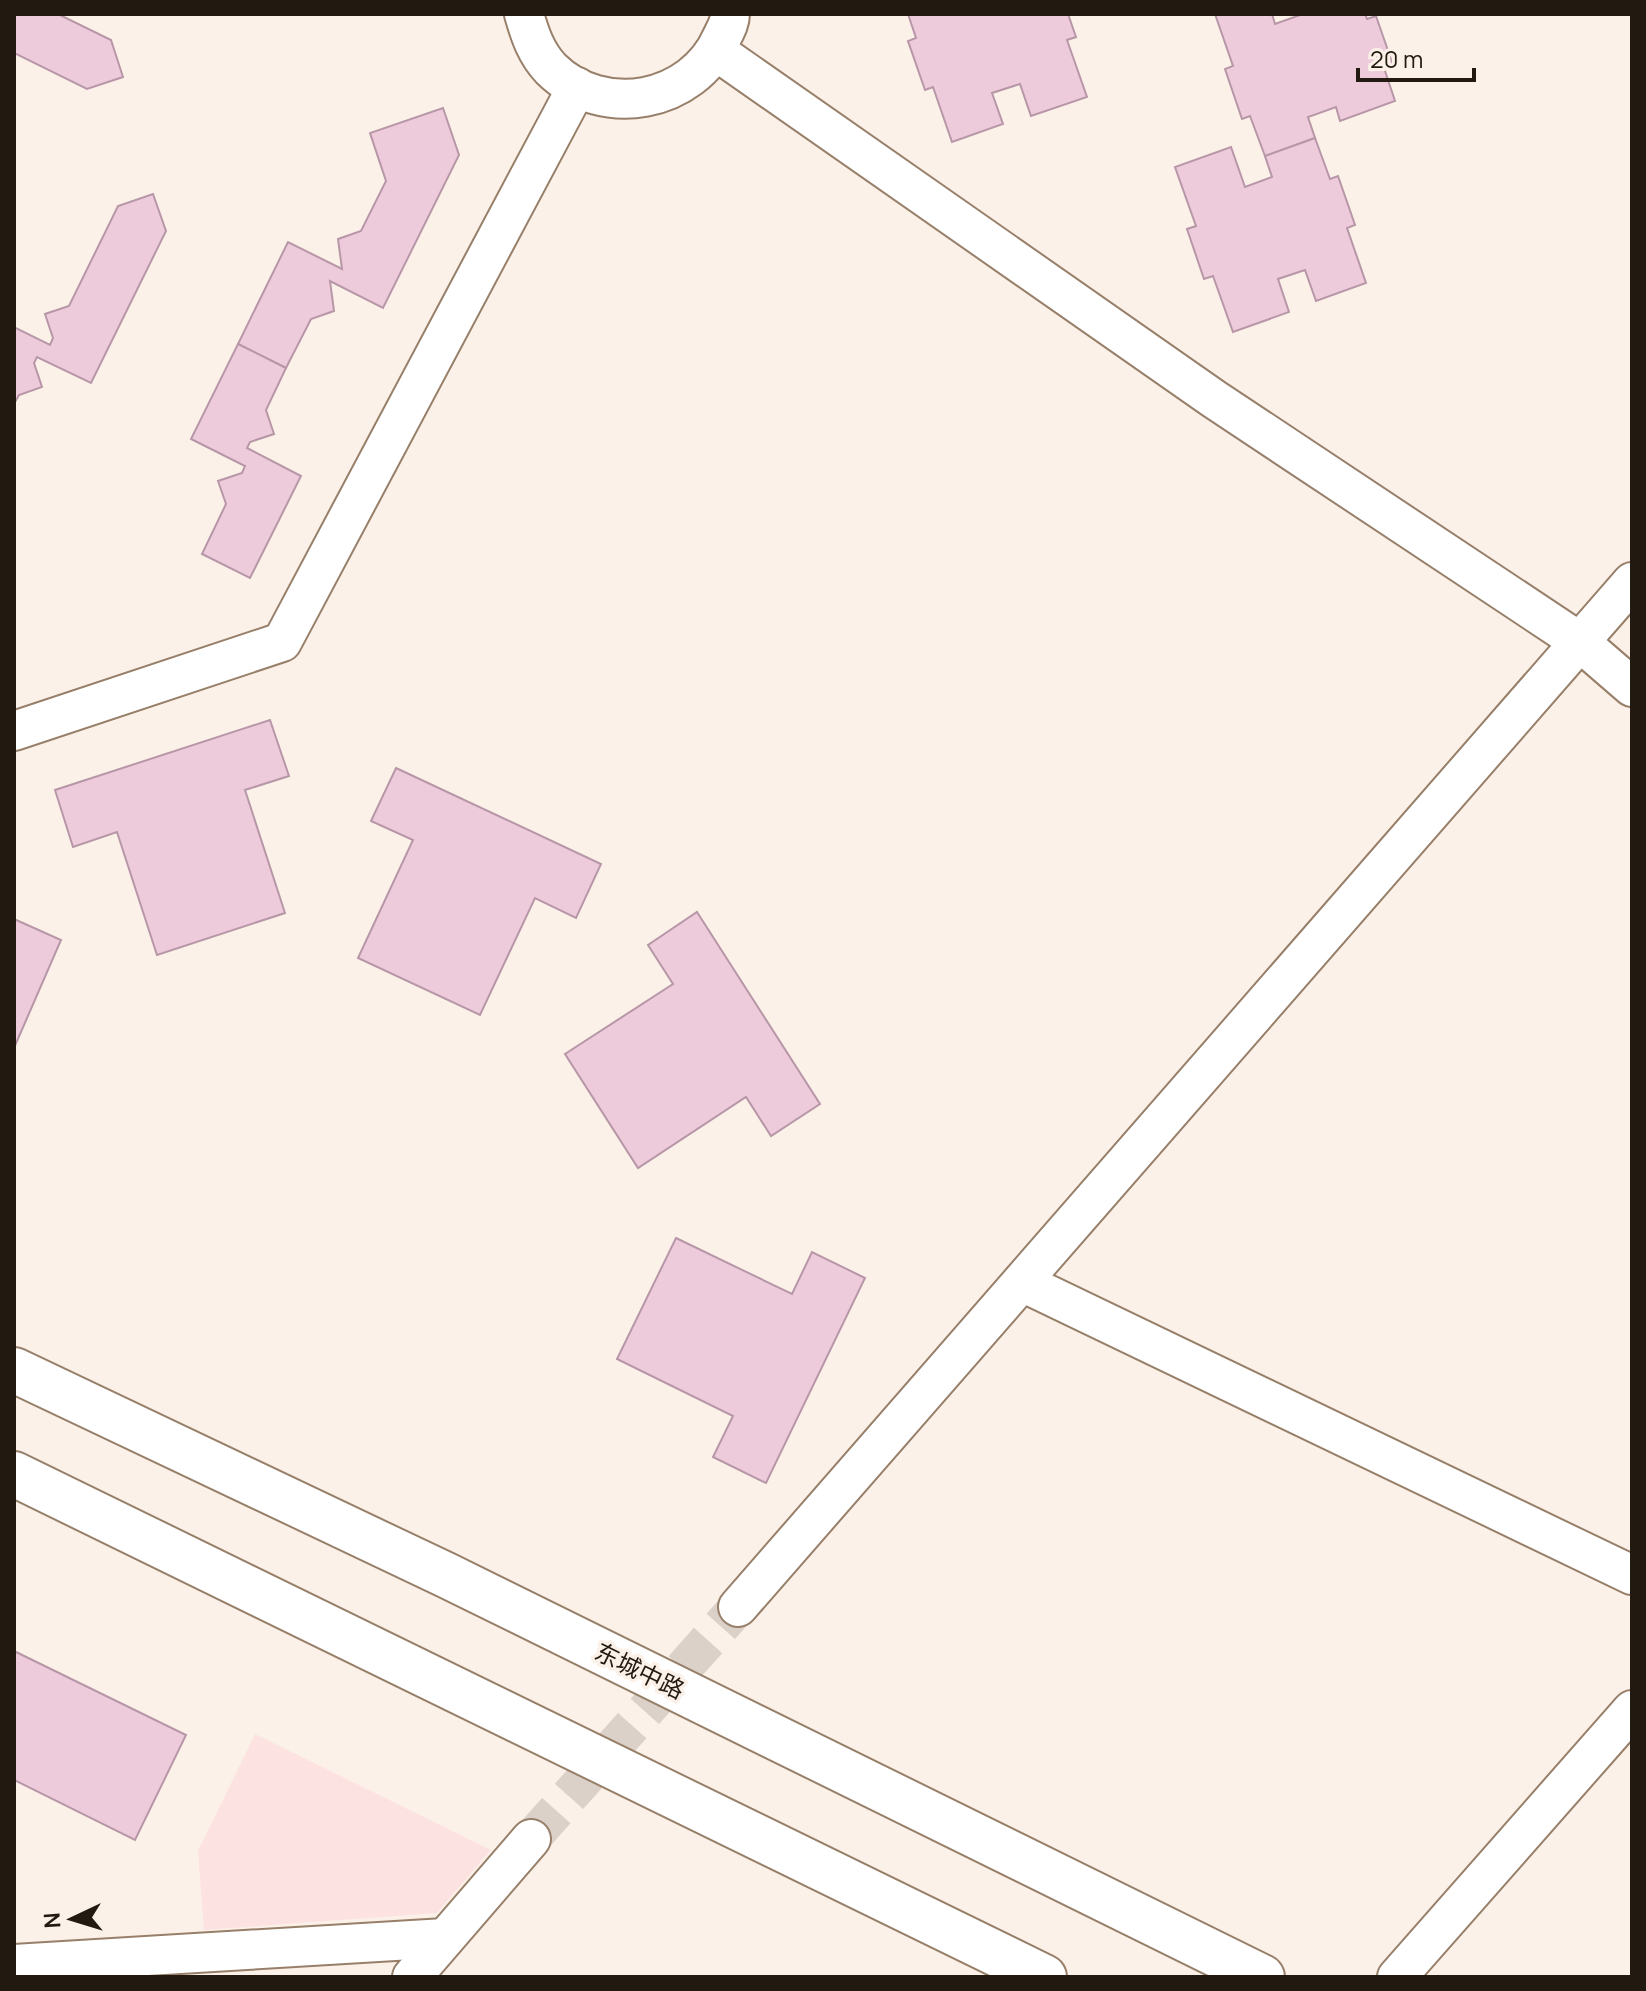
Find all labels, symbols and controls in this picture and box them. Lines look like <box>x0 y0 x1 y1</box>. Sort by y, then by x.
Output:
scale bar <box>1358 32 1474 82</box>
text: 20 m <box>1370 42 1423 75</box>
street label: 东城中路 <box>590 1634 690 1706</box>
north arrow <box>32 1879 112 1959</box>
text: N <box>37 1911 68 1929</box>

